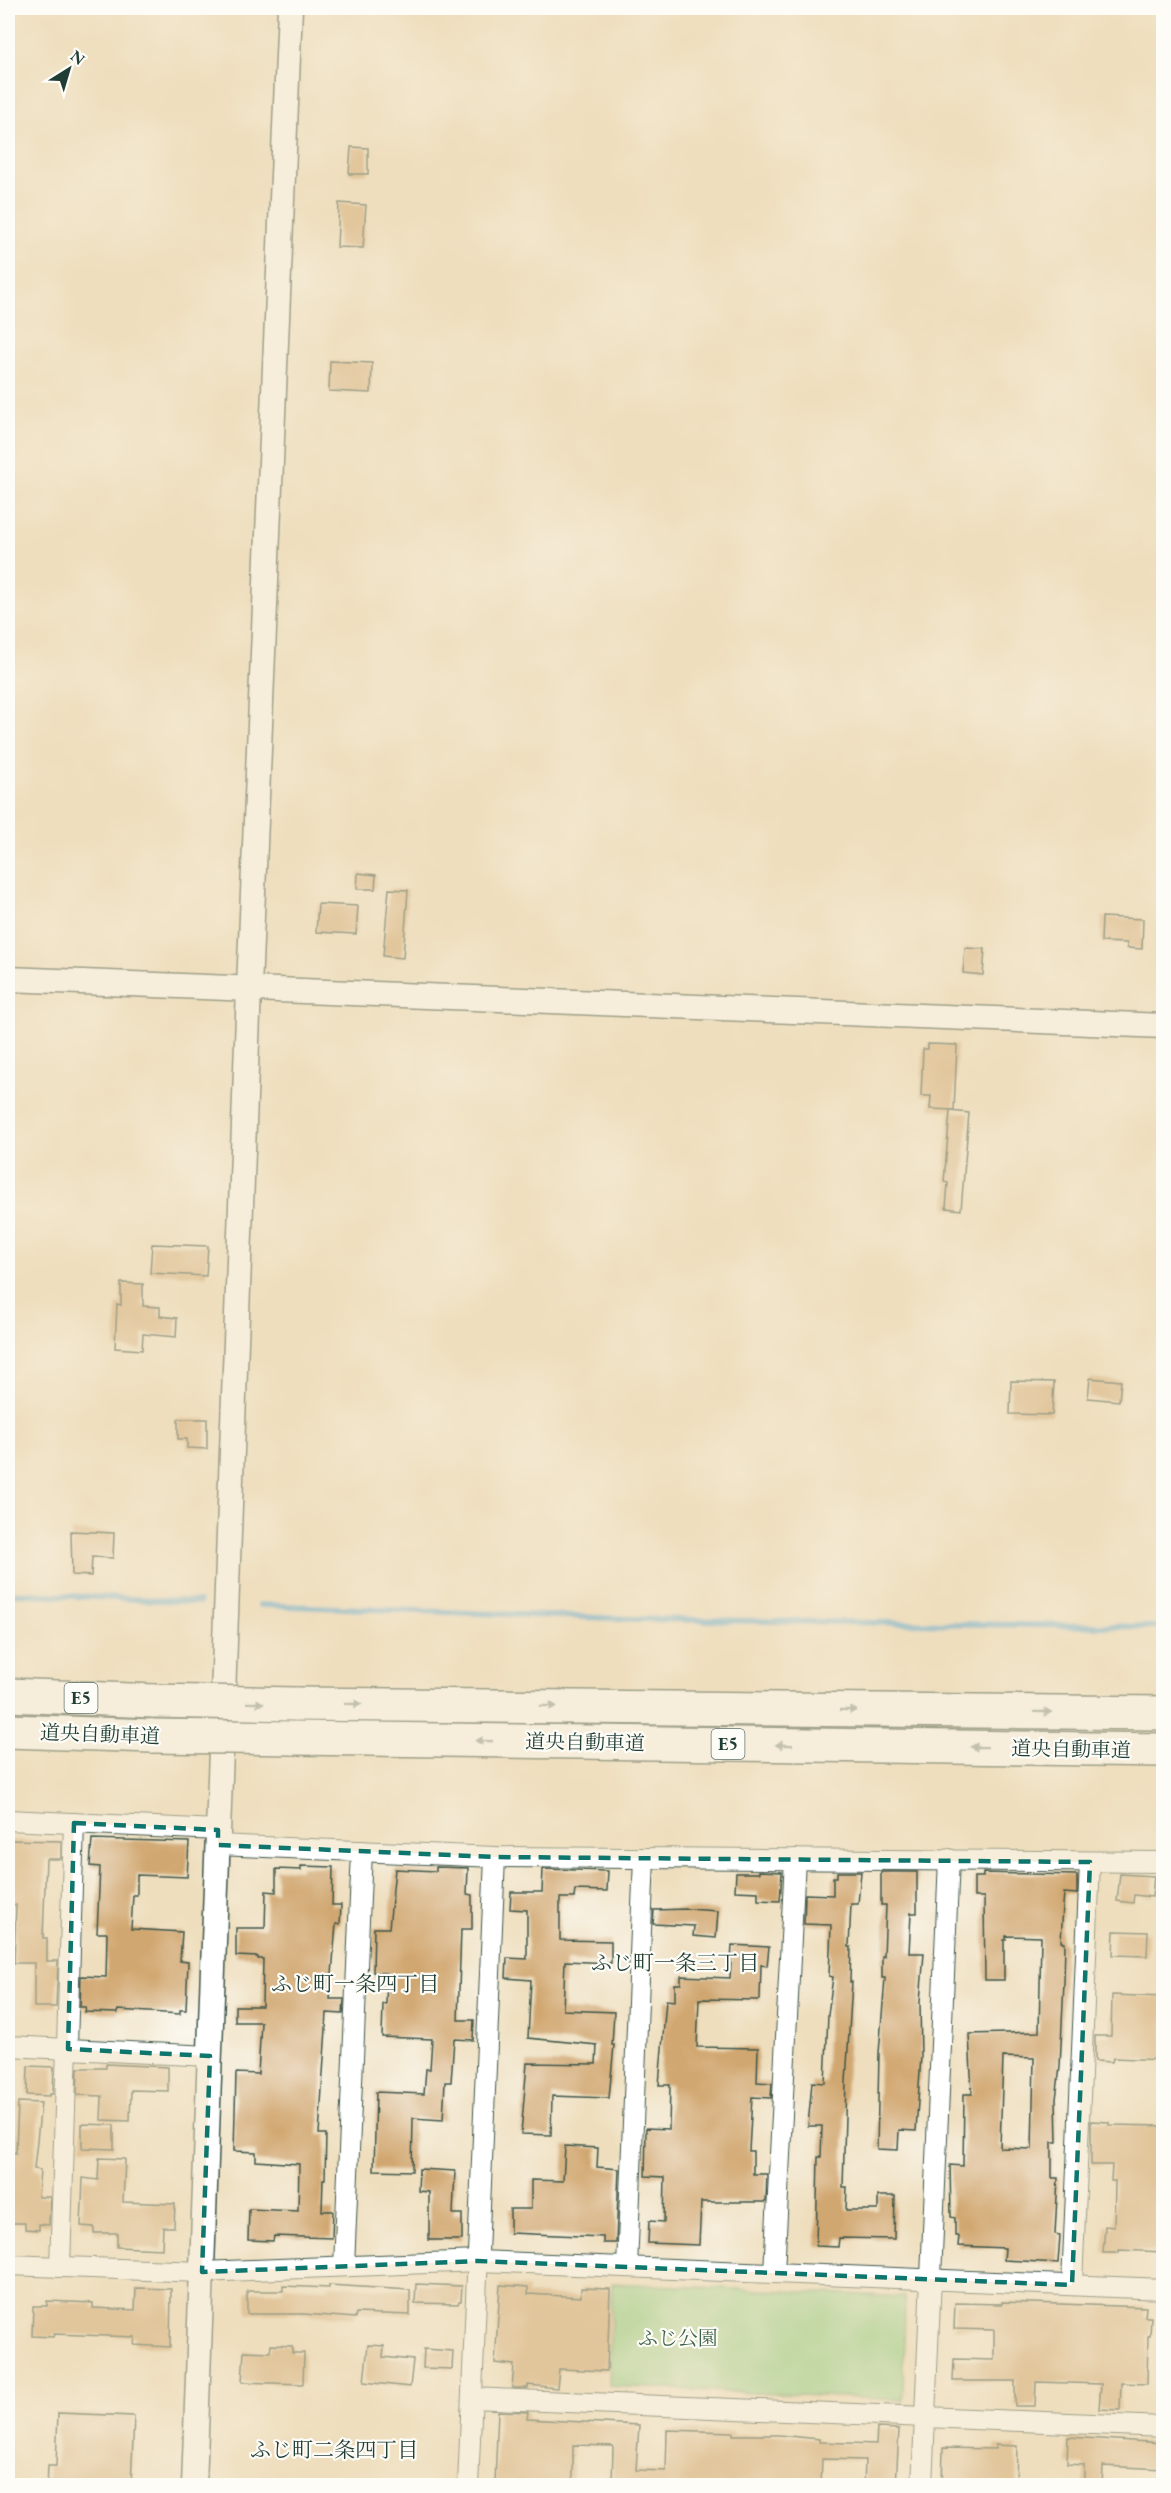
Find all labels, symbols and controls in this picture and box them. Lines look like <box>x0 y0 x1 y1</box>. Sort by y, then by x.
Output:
north arrow <box>39 39 99 99</box>
text: N <box>66 45 89 70</box>
road number: E5 <box>64 1683 98 1713</box>
one-way arrow <box>245 1698 264 1707</box>
one-way arrow <box>344 1699 363 1709</box>
one-way arrow <box>539 1701 558 1711</box>
one-way arrow <box>839 1705 858 1715</box>
one-way arrow <box>1034 1707 1053 1717</box>
street label: 道央自動車道 <box>40 1719 160 1749</box>
street label: 道央自動車道 <box>525 1728 645 1756</box>
road number: E5 <box>712 1729 744 1759</box>
street label: 道央自動車道 <box>1011 1735 1131 1763</box>
one-way arrow <box>475 1736 494 1746</box>
one-way arrow <box>775 1740 794 1750</box>
one-way arrow <box>970 1743 989 1752</box>
district label: ふじ町一条三丁目 <box>591 1949 759 1976</box>
district label: ふじ町一条四丁目 <box>271 1970 439 1997</box>
park label: ふじ公園 <box>638 2325 718 2351</box>
district label: ふじ町二条四丁目 <box>250 2436 418 2463</box>

